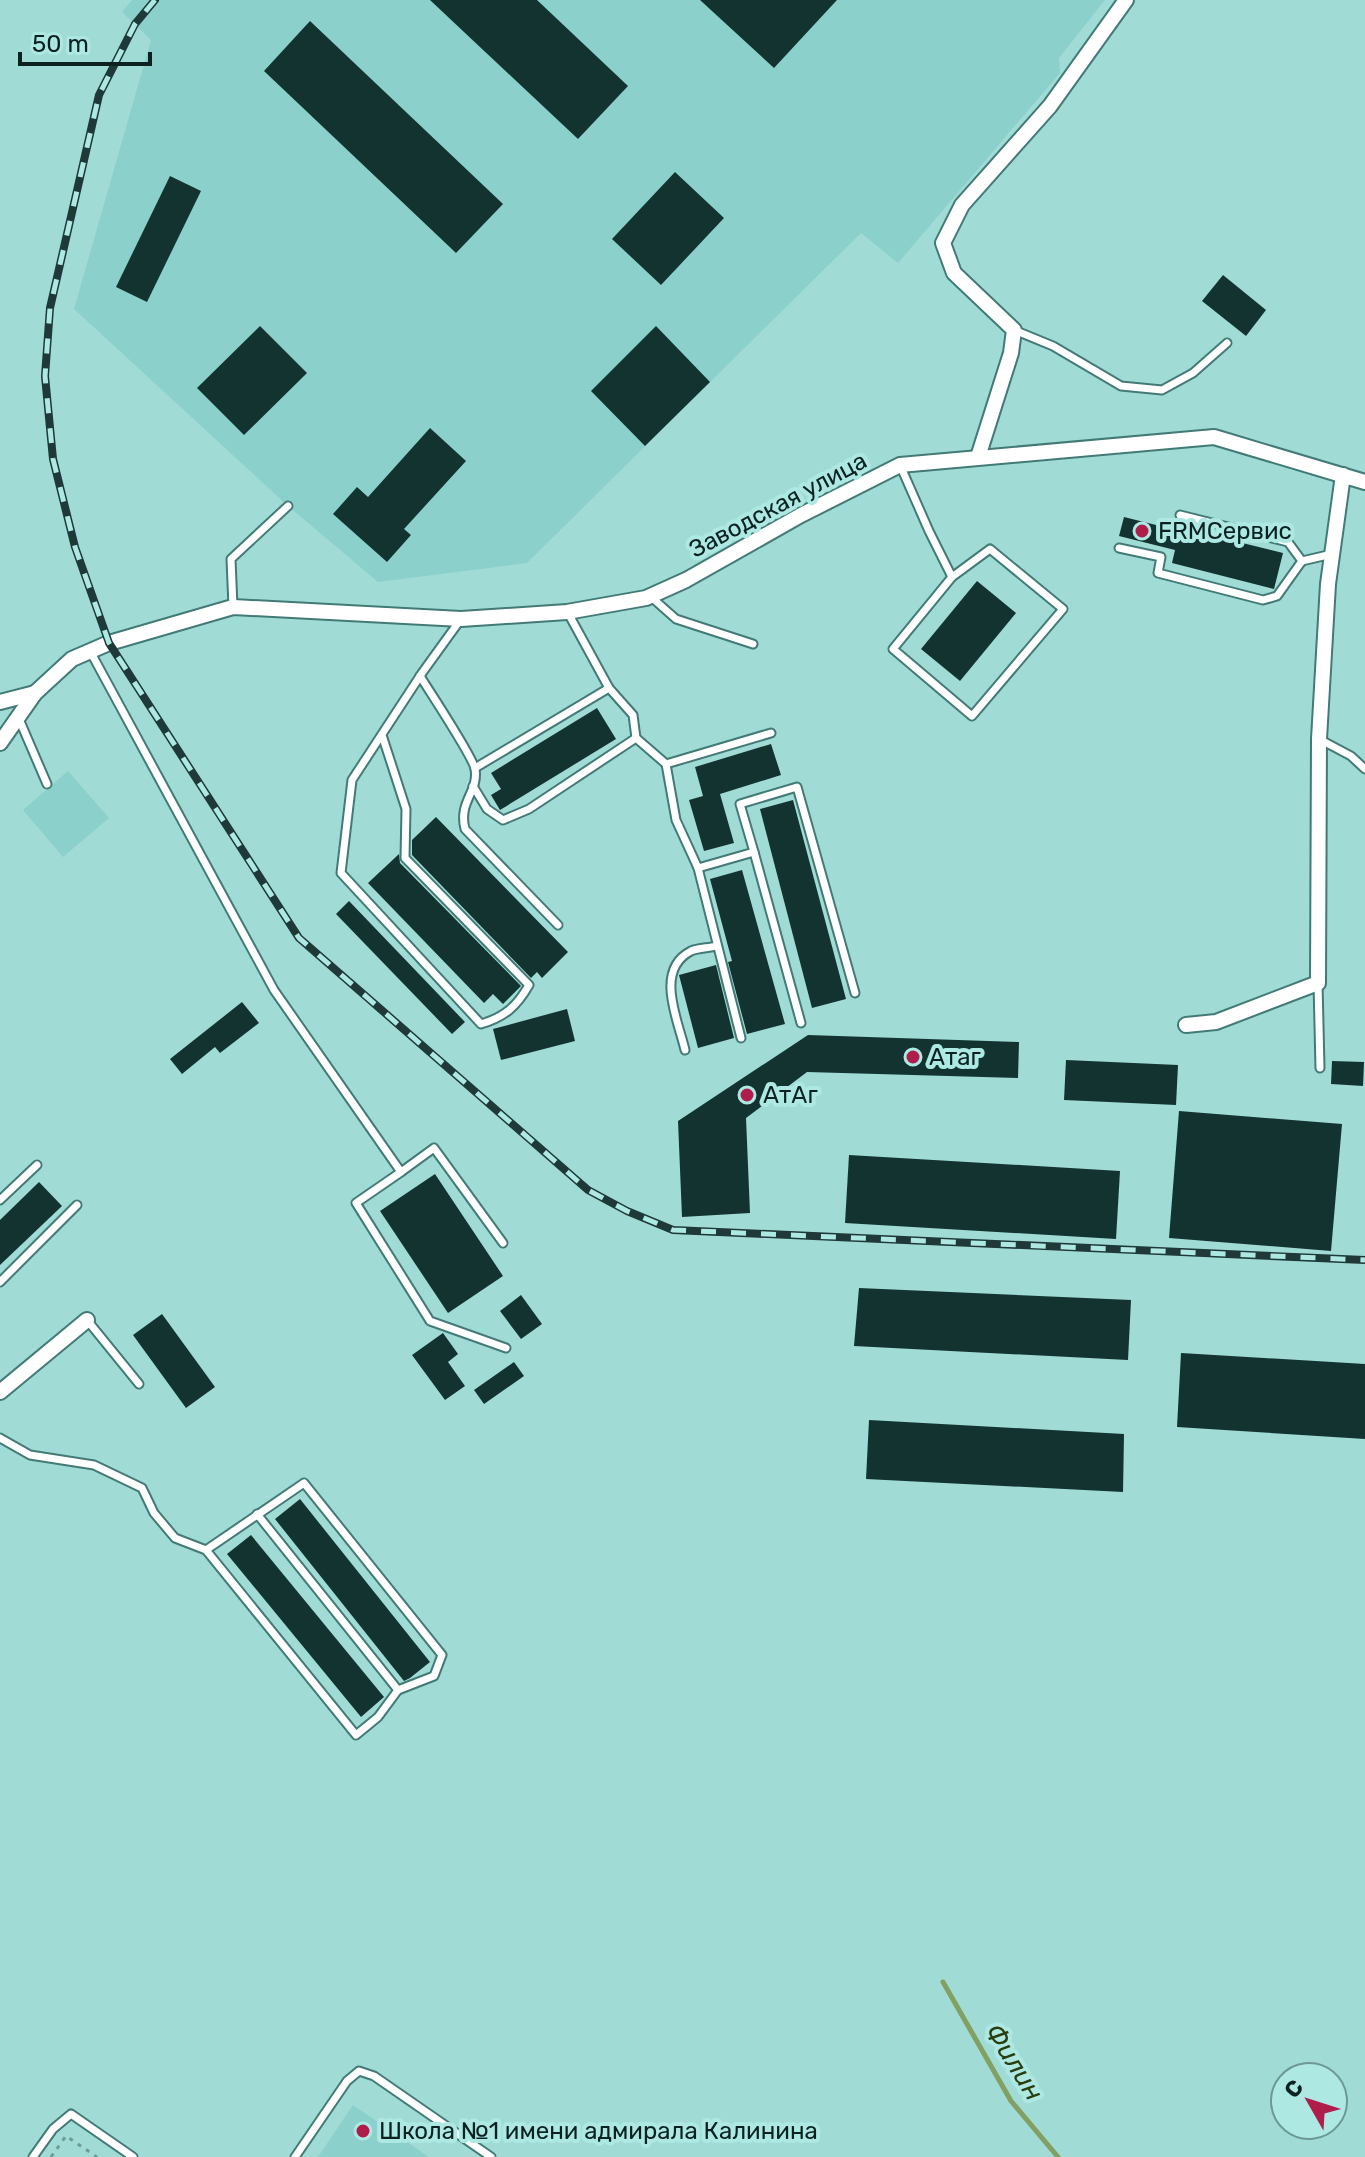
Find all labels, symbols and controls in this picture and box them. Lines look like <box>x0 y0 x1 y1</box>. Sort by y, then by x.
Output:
scale bar <box>20 16 150 66</box>
text: 50 m <box>32 30 89 58</box>
street label: Заводская улица <box>684 446 872 564</box>
place label: FRMСервис <box>1158 517 1292 545</box>
marker: FRMСервис <box>1133 522 1151 540</box>
place label: Атаг <box>929 1043 982 1071</box>
marker: Атаг <box>904 1048 922 1066</box>
place label: АтАг <box>763 1081 818 1109</box>
marker: АтАг <box>738 1086 756 1104</box>
water label: Филин <box>978 2018 1050 2106</box>
north arrow <box>1269 2061 1349 2141</box>
text: С <box>1278 2074 1309 2103</box>
place label: Школа №1 имени адмирала Калинина <box>379 2117 818 2145</box>
marker: Школа №1 имени адмирала Калинина <box>354 2122 372 2140</box>

